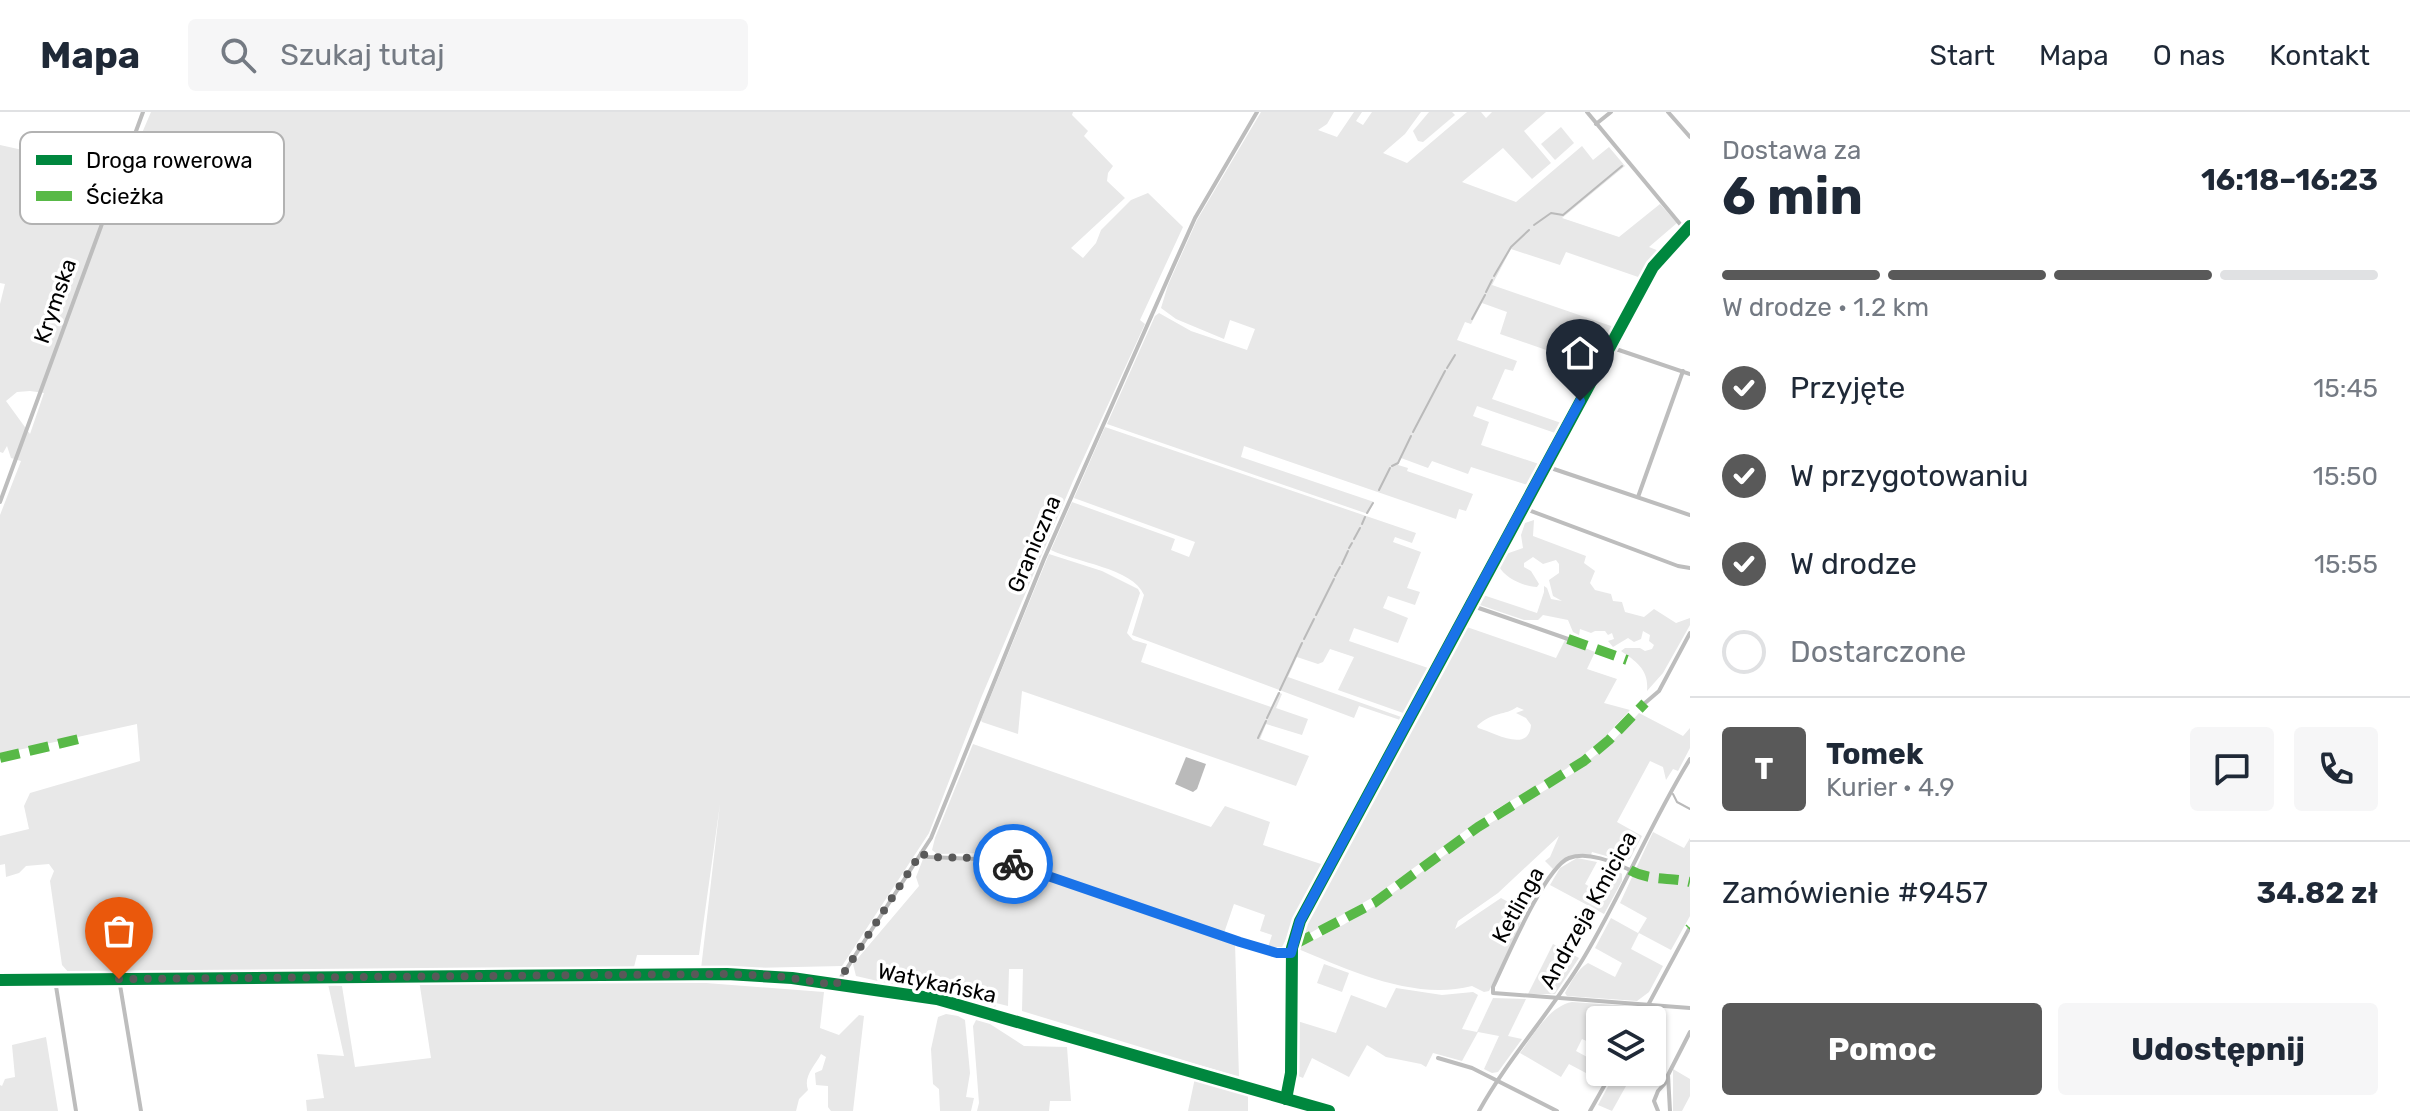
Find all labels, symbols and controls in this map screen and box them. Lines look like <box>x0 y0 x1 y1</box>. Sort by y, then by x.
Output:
search box <box>188 19 748 91</box>
text: Mapa <box>40 32 140 78</box>
icon: search <box>216 33 260 77</box>
text: Szukaj tutaj <box>280 37 445 73</box>
text: Start <box>1930 39 1995 72</box>
text: Mapa <box>2039 39 2109 72</box>
text: O nas <box>2153 39 2225 72</box>
text: Kontakt <box>2269 39 2370 72</box>
legend <box>20 132 284 224</box>
text: Dostawa za <box>1722 135 1861 166</box>
text: Droga rowerowa <box>86 147 253 174</box>
text: 16:18–16:23 <box>2201 162 2378 198</box>
text: 6 min <box>1722 165 1863 227</box>
text: Ścieżka <box>86 183 164 210</box>
street label: Krymska <box>28 255 82 347</box>
text: W drodze · 1.2 km <box>1722 292 1929 323</box>
pin <box>1546 319 1614 401</box>
icon: home <box>1558 331 1602 375</box>
icon: check <box>1722 366 1766 410</box>
text: Przyjęte <box>1790 370 1905 406</box>
text: 15:45 <box>2313 373 2378 404</box>
icon: check <box>1722 454 1766 498</box>
text: W przygotowaniu <box>1790 458 2029 494</box>
text: 15:50 <box>2313 461 2378 492</box>
street label: Graniczna <box>1001 491 1067 597</box>
icon: check <box>1722 542 1766 586</box>
text: W drodze <box>1790 546 1917 582</box>
text: 15:55 <box>2314 549 2378 580</box>
text: Dostarczone <box>1790 634 1966 670</box>
button: chat <box>2190 727 2274 811</box>
button: phone <box>2294 727 2378 811</box>
text: Tomek <box>1826 736 1923 772</box>
text: T <box>1755 751 1773 787</box>
text: Kurier · 4.9 <box>1826 772 1955 803</box>
courier <box>973 824 1053 904</box>
street label: Andrzeja Kmicica <box>1534 827 1642 993</box>
icon: bike <box>991 842 1035 886</box>
street label: Ketlinga <box>1486 862 1550 948</box>
text: Zamówienie #9457 <box>1722 875 1988 911</box>
text: 34.82 zł <box>2256 875 2378 911</box>
pin <box>85 897 153 979</box>
icon: bag <box>97 909 141 953</box>
street label: Watykańska <box>875 957 999 1009</box>
button: Pomoc <box>1722 1003 2042 1095</box>
button: Udostępnij <box>2058 1003 2378 1095</box>
map controls <box>1586 1006 1666 1086</box>
button: layers <box>1586 1006 1666 1086</box>

